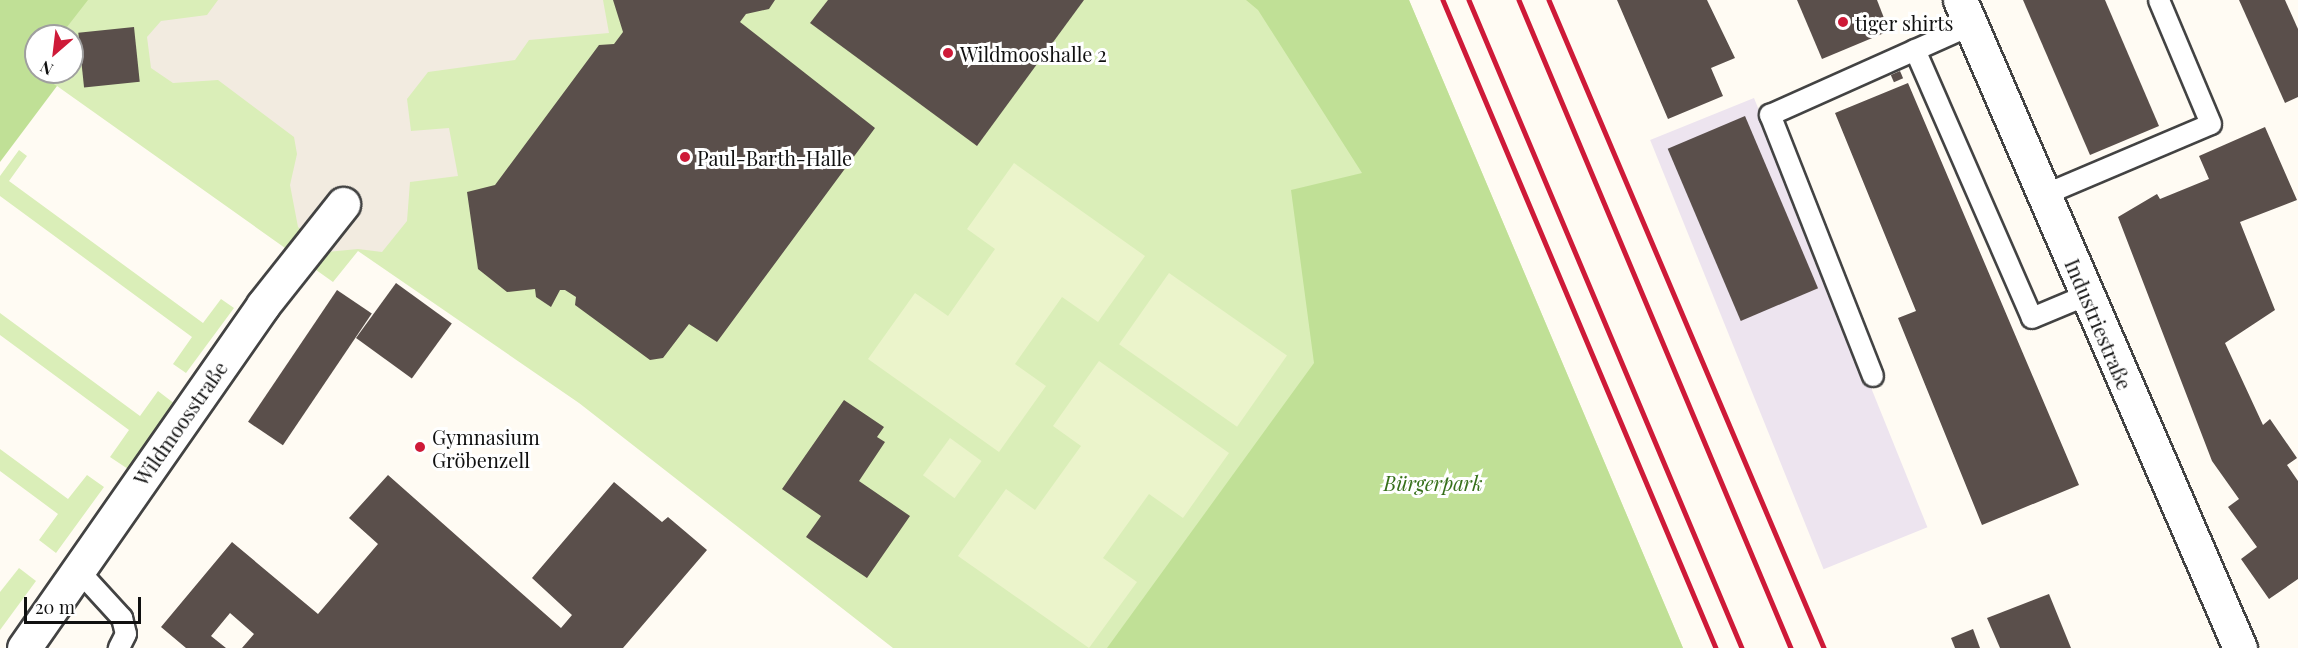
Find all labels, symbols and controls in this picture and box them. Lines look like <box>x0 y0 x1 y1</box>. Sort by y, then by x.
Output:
place label: tiger shirts <box>1855 10 1954 34</box>
marker: tiger shirts <box>1836 15 1850 29</box>
north arrow <box>24 24 84 84</box>
place label: Wildmooshalle 2 <box>960 41 1107 65</box>
marker: Wildmooshalle 2 <box>941 46 955 60</box>
text: N <box>36 57 56 81</box>
place label: Paul-Barth-Halle <box>697 145 852 169</box>
marker: Paul-Barth-Halle <box>678 150 692 164</box>
street label: Industriestraße <box>2061 255 2137 393</box>
street label: Wildmoosstraße <box>128 356 232 490</box>
place label: Gymnasium Gröbenzell <box>432 424 540 471</box>
marker: Gymnasium Gröbenzell <box>413 440 427 454</box>
park label: Bürgerpark <box>1384 470 1482 494</box>
scale bar <box>27 585 144 623</box>
text: 20 m <box>35 595 75 619</box>

